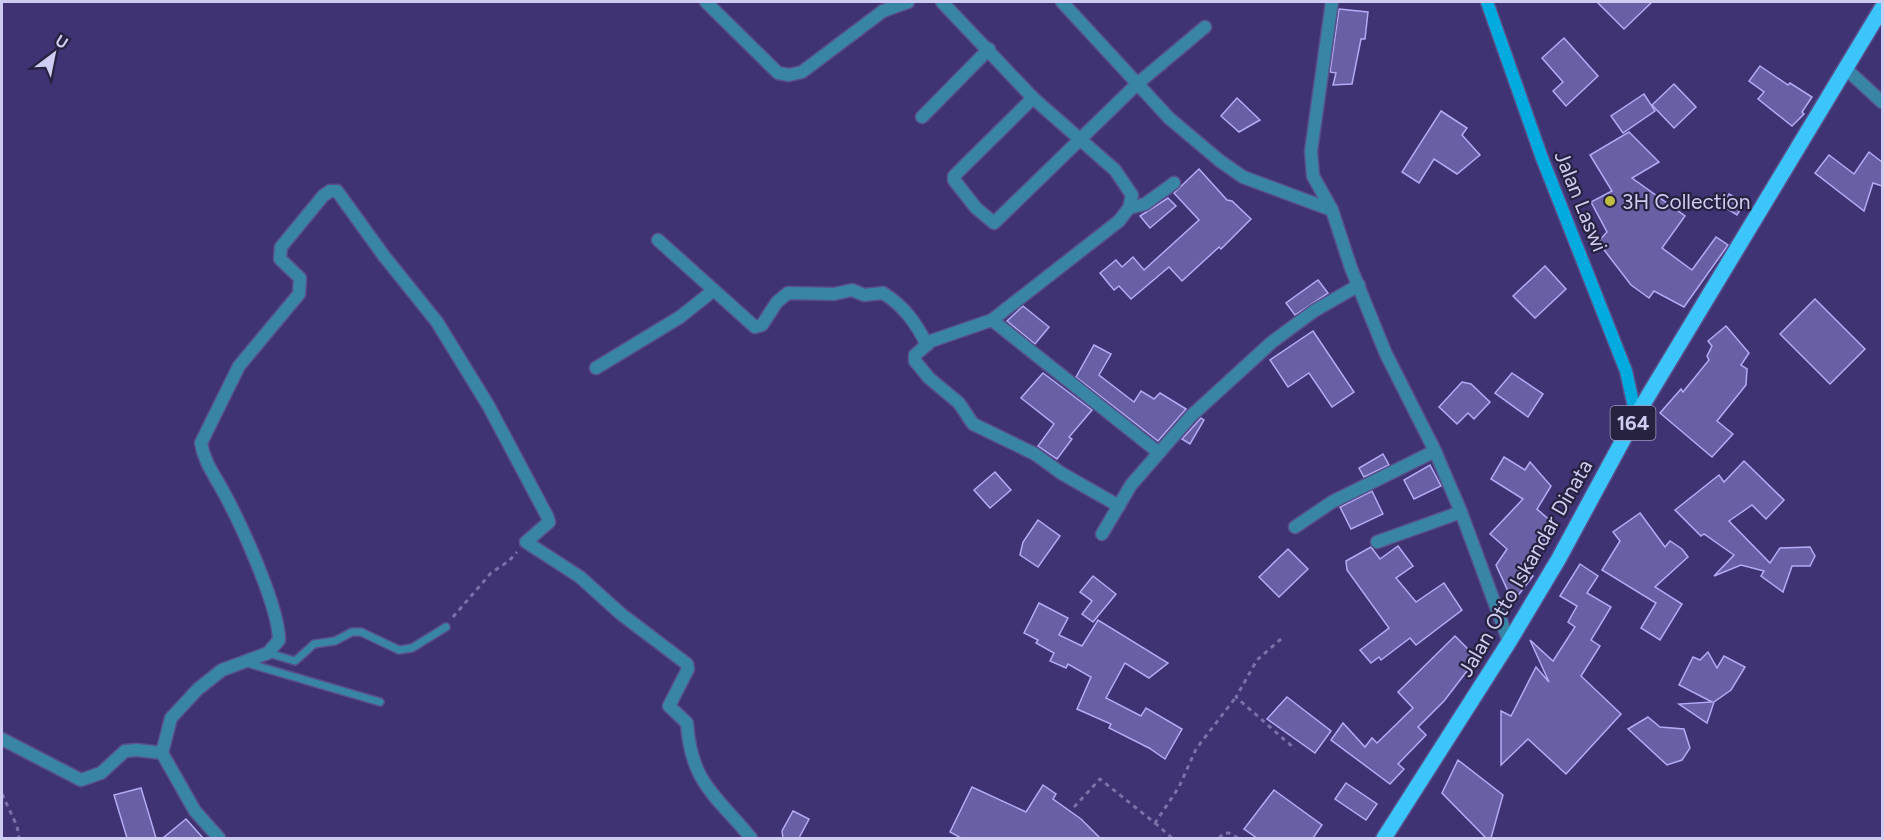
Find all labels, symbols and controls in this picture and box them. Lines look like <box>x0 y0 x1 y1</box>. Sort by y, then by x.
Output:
north arrow <box>24 24 84 84</box>
text: U <box>52 31 71 53</box>
street label: Jalan Laswi <box>1549 147 1613 255</box>
place label: 3H Collection <box>1622 189 1750 214</box>
marker: 3H Collection <box>1603 194 1617 208</box>
road number: 164 <box>1610 406 1656 440</box>
street label: Jalan Otto Iskandar Dinata <box>1452 455 1598 681</box>

